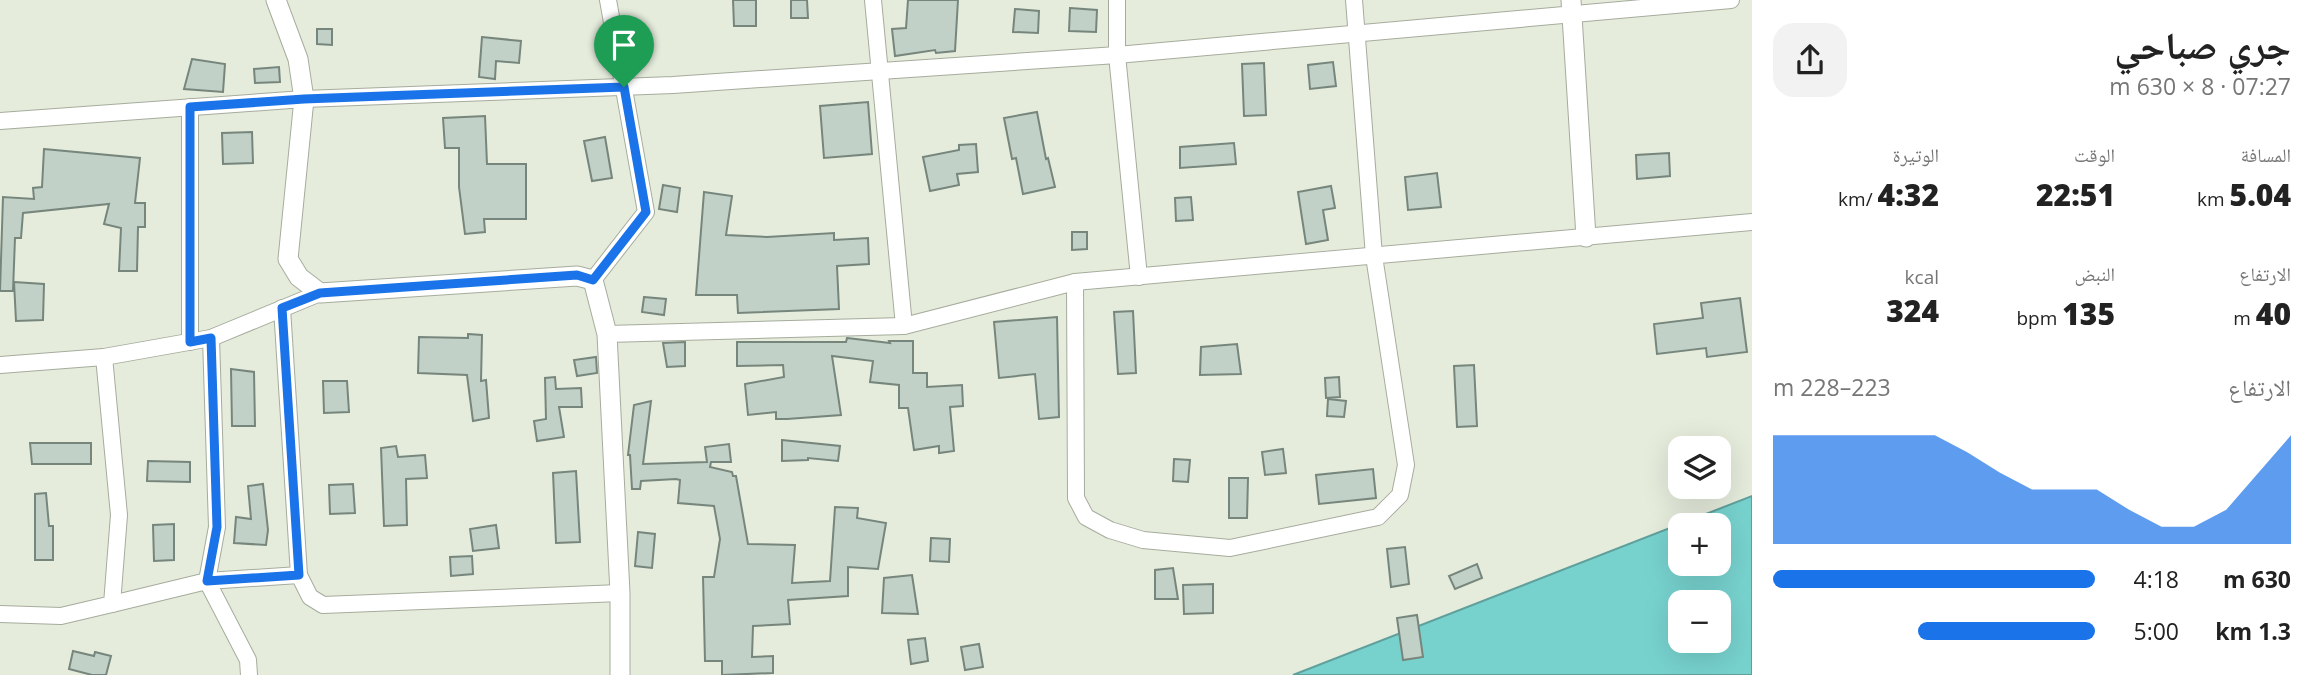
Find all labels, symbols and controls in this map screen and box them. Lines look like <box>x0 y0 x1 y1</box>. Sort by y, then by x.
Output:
pin <box>594 15 654 87</box>
text: جري صباحي <box>2114 18 2291 70</box>
button: share <box>1773 23 1847 97</box>
icon: arrive <box>605 26 643 64</box>
text: 07:27 · 8 × 630 m <box>2109 70 2291 102</box>
text: الوتيرة <box>1893 142 1939 168</box>
text: الوقت <box>2074 142 2115 168</box>
text: المسافة <box>2241 142 2291 168</box>
text: 4:32 <box>1878 174 1939 215</box>
text: 22:51 <box>2036 174 2115 215</box>
text: 5.04 <box>2230 174 2291 215</box>
text: /km <box>1838 186 1878 212</box>
text: km <box>2197 186 2230 212</box>
text: النبض <box>2074 261 2115 287</box>
text: الارتفاع <box>2239 261 2291 287</box>
text: kcal <box>1905 264 1939 290</box>
text: 324 <box>1886 290 1939 331</box>
text: 135 <box>2062 293 2115 334</box>
text: 40 <box>2256 293 2291 334</box>
text: bpm <box>2016 305 2062 331</box>
text: m <box>2233 305 2256 331</box>
text: 223–228 m <box>1773 371 1891 403</box>
text: الارتفاع <box>2228 371 2291 403</box>
map controls <box>1668 436 1731 653</box>
button: layers <box>1668 436 1731 499</box>
button: + <box>1668 513 1731 576</box>
text: 4:18 <box>2134 563 2179 595</box>
text: 630 m <box>2223 563 2291 595</box>
button: − <box>1668 590 1731 653</box>
text: 5:00 <box>2134 615 2179 647</box>
text: 1.3 km <box>2215 615 2291 647</box>

